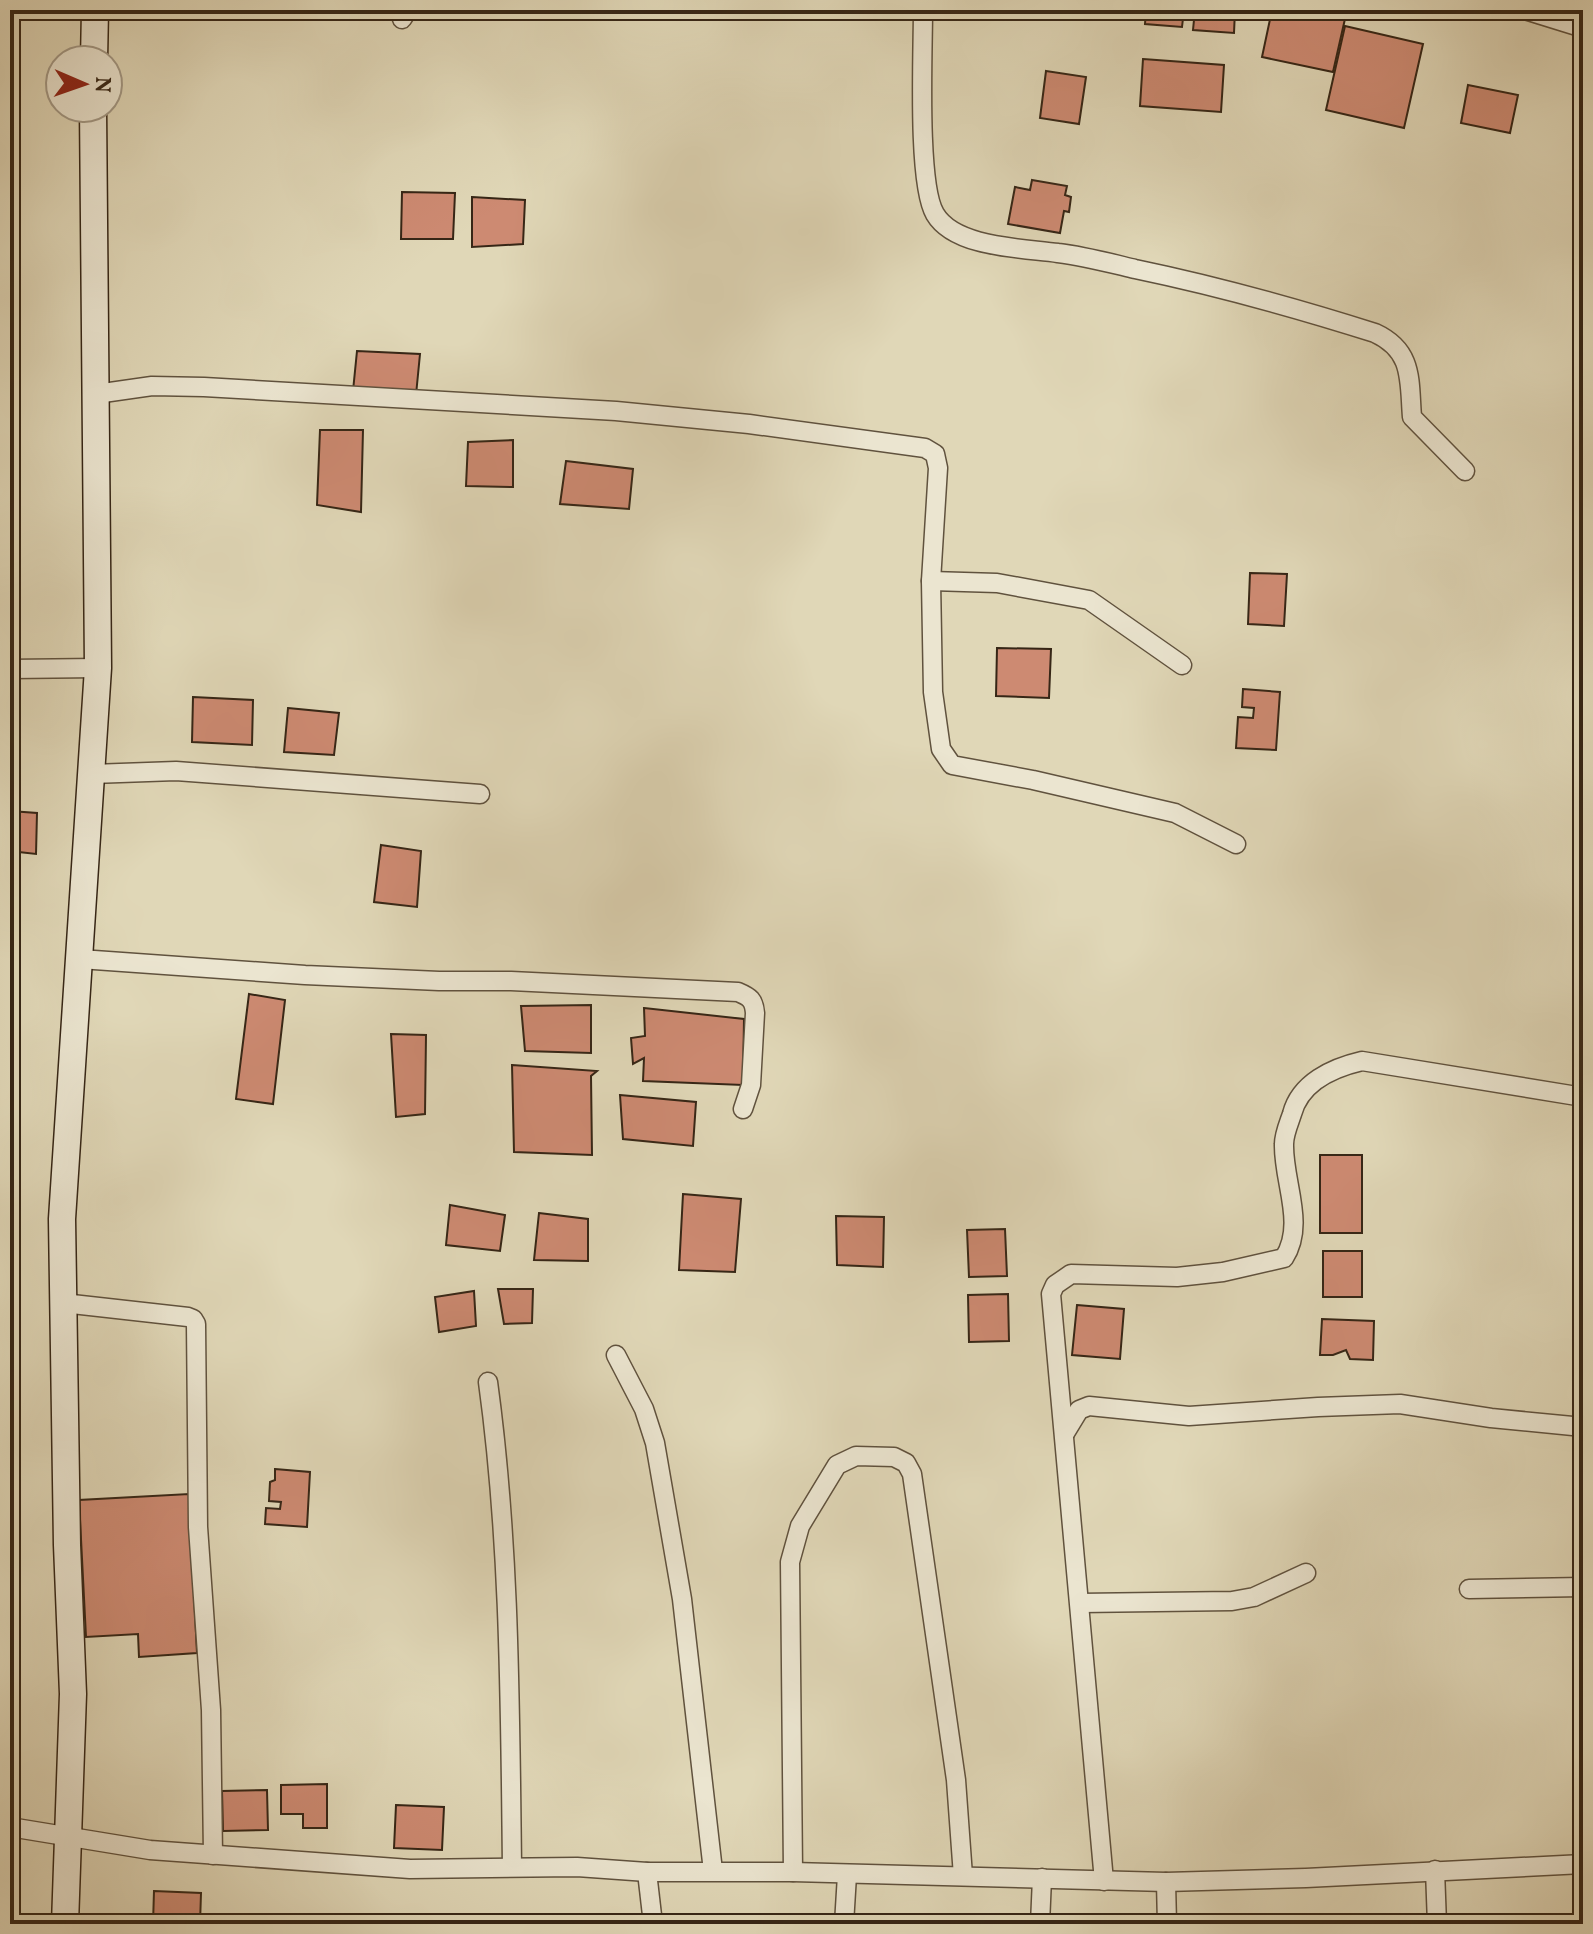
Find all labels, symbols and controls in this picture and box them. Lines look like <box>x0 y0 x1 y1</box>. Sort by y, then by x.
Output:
north arrow <box>44 44 124 124</box>
text: N <box>86 76 117 93</box>

